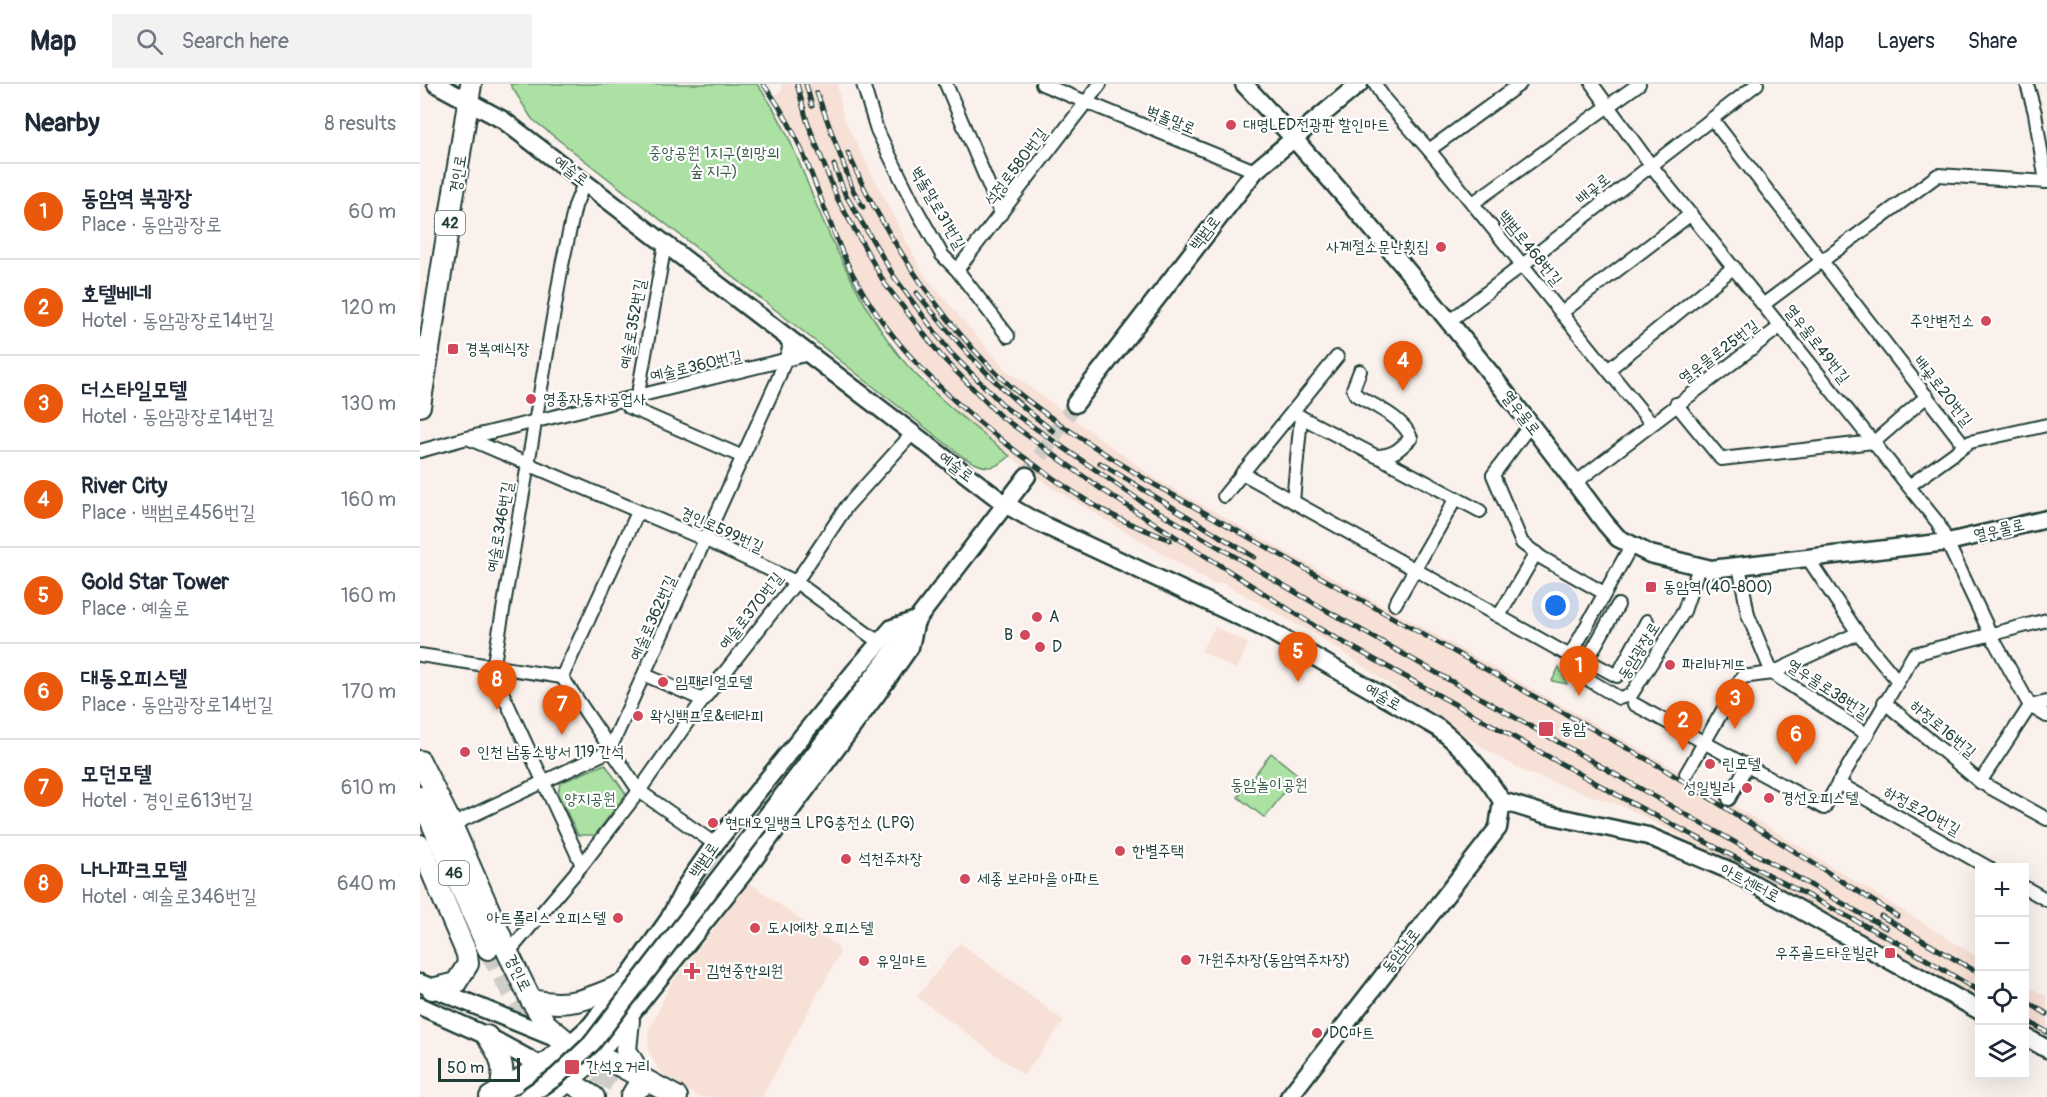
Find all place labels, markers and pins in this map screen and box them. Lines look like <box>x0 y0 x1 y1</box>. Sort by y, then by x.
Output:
place label: 대명LED전광판 할인마트 <box>1243 115 1390 135</box>
marker: 대명LED전광판 할인마트 <box>1224 118 1238 132</box>
place label: 사계절소문난횟집 <box>1326 237 1429 257</box>
marker: 사계절소문난횟집 <box>1434 240 1448 254</box>
place label: 주안변전소 <box>1910 311 1974 331</box>
marker: 주안변전소 <box>1979 314 1993 328</box>
place label: 경복예식장 <box>465 339 530 359</box>
marker: 경복예식장 <box>446 342 460 356</box>
pin: 4 <box>1384 342 1422 391</box>
place label: 영종자동차공업사 <box>543 389 646 409</box>
marker: 영종자동차공업사 <box>524 392 538 406</box>
place label: 동암역 (40-800) <box>1663 577 1773 597</box>
marker: 동암역 (40-800) <box>1644 580 1658 594</box>
place label: A <box>1049 607 1059 627</box>
marker: A <box>1030 610 1044 624</box>
place label: B <box>1004 625 1013 645</box>
marker: B <box>1018 628 1032 642</box>
pin: 5 <box>1278 632 1318 682</box>
place label: D <box>1052 637 1062 657</box>
marker: D <box>1033 640 1047 654</box>
pin: 1 <box>1560 646 1598 696</box>
place label: 파리바게뜨 <box>1682 655 1746 675</box>
marker: 파리바게뜨 <box>1663 658 1677 672</box>
pin: 8 <box>478 660 517 710</box>
place label: 임패리얼모텔 <box>675 672 752 692</box>
marker: 임패리얼모텔 <box>656 675 670 689</box>
pin: 3 <box>1716 680 1754 729</box>
pin: 7 <box>542 686 582 735</box>
pin: 2 <box>1664 702 1702 751</box>
place label: 왁싱백프로&테라피 <box>650 706 763 726</box>
marker: 왁싱백프로&테라피 <box>631 709 645 723</box>
pin: 6 <box>1776 716 1816 765</box>
place label: 동암 <box>1560 719 1586 739</box>
marker: 동암 <box>1537 720 1555 738</box>
place label: 인천 남동소방서 119 간석 <box>477 742 624 762</box>
marker: 인천 남동소방서 119 간석 <box>458 745 472 759</box>
place label: 린모텔 <box>1722 754 1761 774</box>
marker: 린모텔 <box>1703 757 1717 771</box>
place label: 성일빌라 <box>1684 778 1735 798</box>
marker: 성일빌라 <box>1740 781 1754 795</box>
place label: 경선오피스텔 <box>1781 788 1858 808</box>
marker: 경선오피스텔 <box>1762 791 1776 805</box>
place label: 현대오일뱅크 LPG충전소 (LPG) <box>725 813 915 833</box>
marker: 현대오일뱅크 LPG충전소 (LPG) <box>706 816 720 830</box>
place label: 한별주택 <box>1132 841 1184 861</box>
marker: 한별주택 <box>1113 844 1127 858</box>
place label: 석천주차장 <box>858 849 923 869</box>
marker: 석천주차장 <box>839 852 853 866</box>
place label: 세종 보라마을 아파트 <box>977 869 1100 889</box>
marker: 세종 보라마을 아파트 <box>958 872 972 886</box>
place label: 아트폴리스 오피스텔 <box>487 908 606 928</box>
marker: 아트폴리스 오피스텔 <box>611 911 625 925</box>
place label: 도시에창 오피스텔 <box>767 918 874 938</box>
marker: 도시에창 오피스텔 <box>748 921 762 935</box>
place label: 우주골드타운빌라 <box>1775 943 1878 963</box>
marker: 우주골드타운빌라 <box>1883 946 1897 960</box>
place label: 가원주차장(동암역주차장) <box>1198 950 1350 970</box>
place label: 유일마트 <box>876 951 928 971</box>
marker: 가원주차장(동암역주차장) <box>1179 953 1193 967</box>
marker: 유일마트 <box>857 954 871 968</box>
place label: 김현중한의원 <box>706 961 783 981</box>
marker: 김현중한의원 <box>683 962 701 980</box>
place label: DC마트 <box>1329 1023 1375 1043</box>
marker: DC마트 <box>1310 1026 1324 1040</box>
place label: 간석오거리 <box>586 1057 650 1077</box>
marker: 간석오거리 <box>563 1058 581 1076</box>

